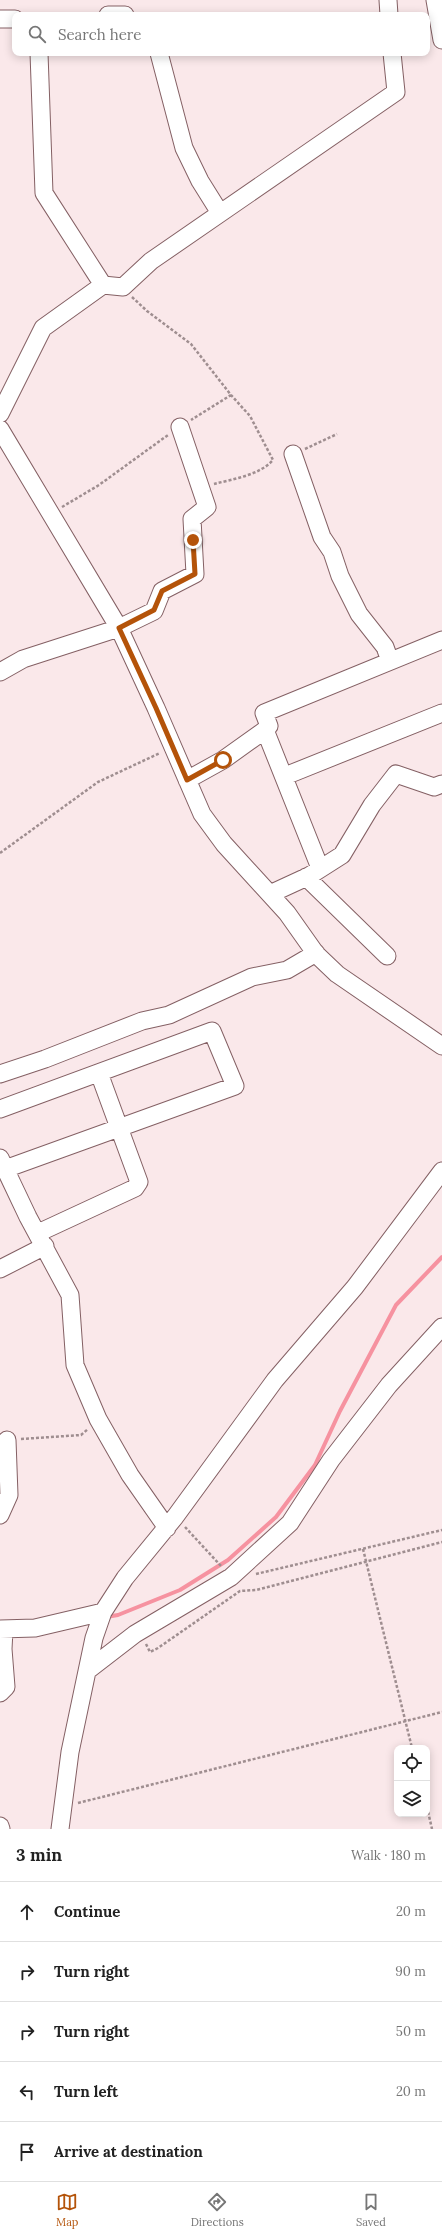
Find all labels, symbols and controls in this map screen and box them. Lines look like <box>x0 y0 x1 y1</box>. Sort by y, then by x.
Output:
search box <box>12 12 430 56</box>
icon: search <box>26 23 48 45</box>
text: Search here <box>58 25 141 44</box>
route end <box>184 531 202 549</box>
route start <box>214 751 232 769</box>
map controls <box>394 1745 430 1817</box>
button: locate <box>394 1745 430 1781</box>
button: layers <box>394 1781 430 1817</box>
text: 3 min <box>16 1844 62 1866</box>
text: Walk · 180 m <box>351 1847 426 1864</box>
icon: ahead <box>16 1901 38 1923</box>
text: Continue <box>54 1902 120 1921</box>
text: 20 m <box>396 1903 426 1920</box>
icon: right <box>16 1961 38 1983</box>
text: Turn right <box>54 1962 130 1981</box>
text: 90 m <box>395 1963 426 1980</box>
icon: right <box>16 2021 38 2043</box>
text: Turn right <box>54 2022 130 2041</box>
text: 50 m <box>396 2023 426 2040</box>
icon: left <box>16 2081 38 2103</box>
text: Turn left <box>54 2082 118 2101</box>
text: 20 m <box>396 2083 426 2100</box>
icon: arrive <box>16 2141 38 2163</box>
text: Arrive at destination <box>54 2142 203 2161</box>
tab: Map <box>56 2191 78 2229</box>
tab: Directions <box>191 2191 244 2229</box>
tab: Saved <box>356 2191 386 2229</box>

